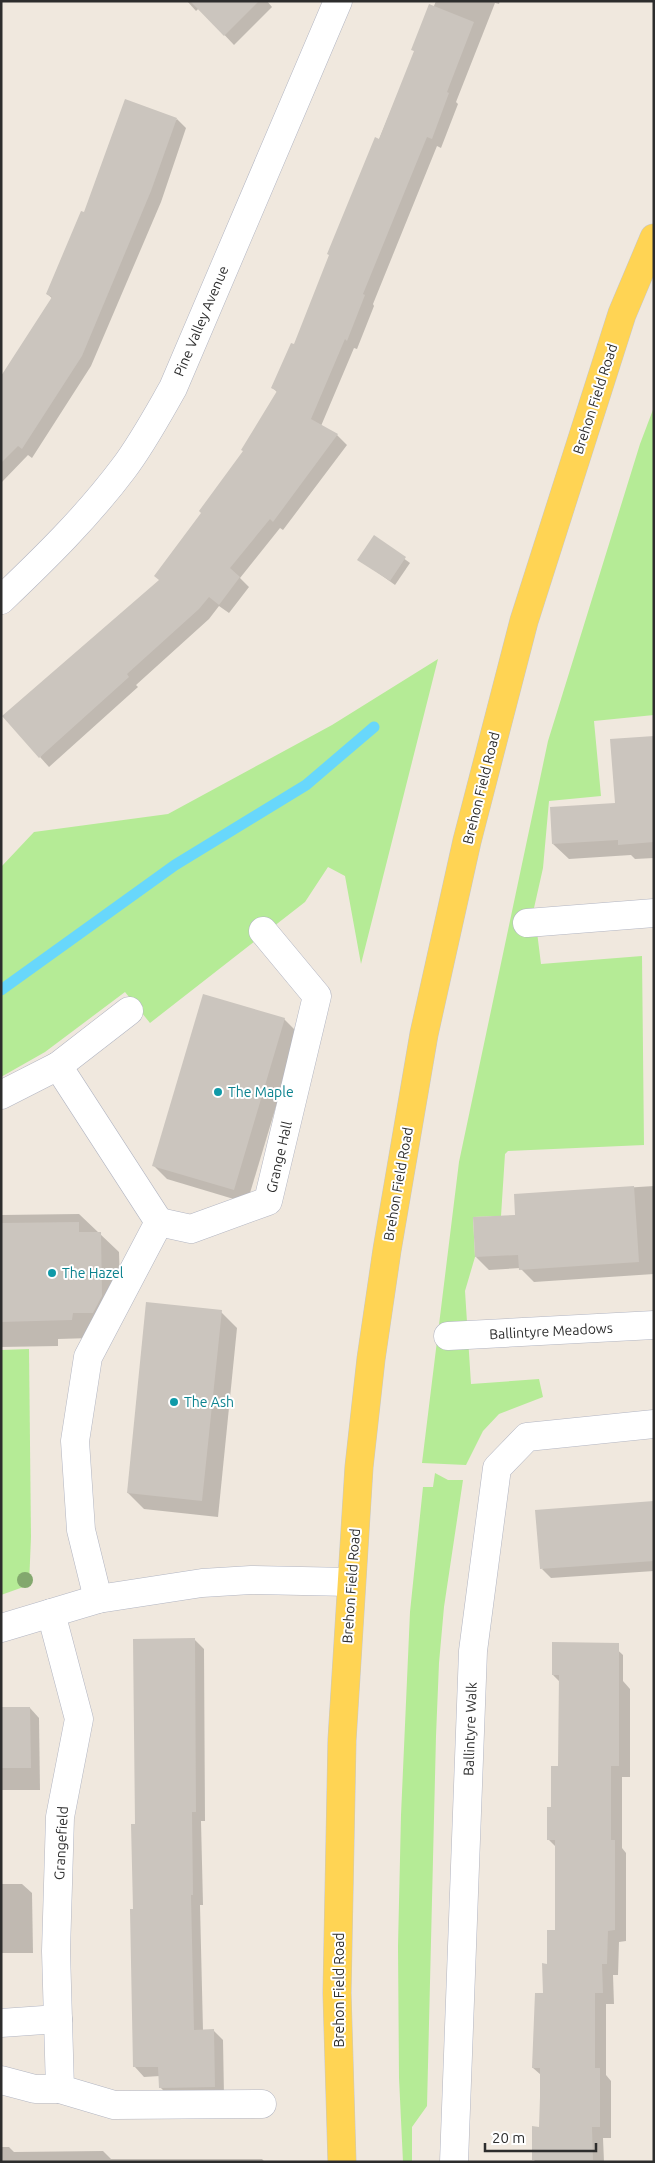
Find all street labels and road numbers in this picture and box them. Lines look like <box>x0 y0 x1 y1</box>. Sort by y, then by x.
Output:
street label: Pine Valley Avenue <box>170 263 232 379</box>
street label: Brehon Field Road <box>570 342 620 456</box>
street label: Brehon Field Road <box>459 730 503 846</box>
street label: Grange Hall <box>263 1119 295 1194</box>
street label: Brehon Field Road <box>380 1126 416 1242</box>
street label: Ballintyre Meadows <box>489 1320 613 1342</box>
street label: Brehon Field Road <box>339 1528 363 1644</box>
street label: Ballintyre Walk <box>460 1682 480 1776</box>
street label: Grangefield <box>51 1806 71 1880</box>
street label: Brehon Field Road <box>331 1932 347 2048</box>

